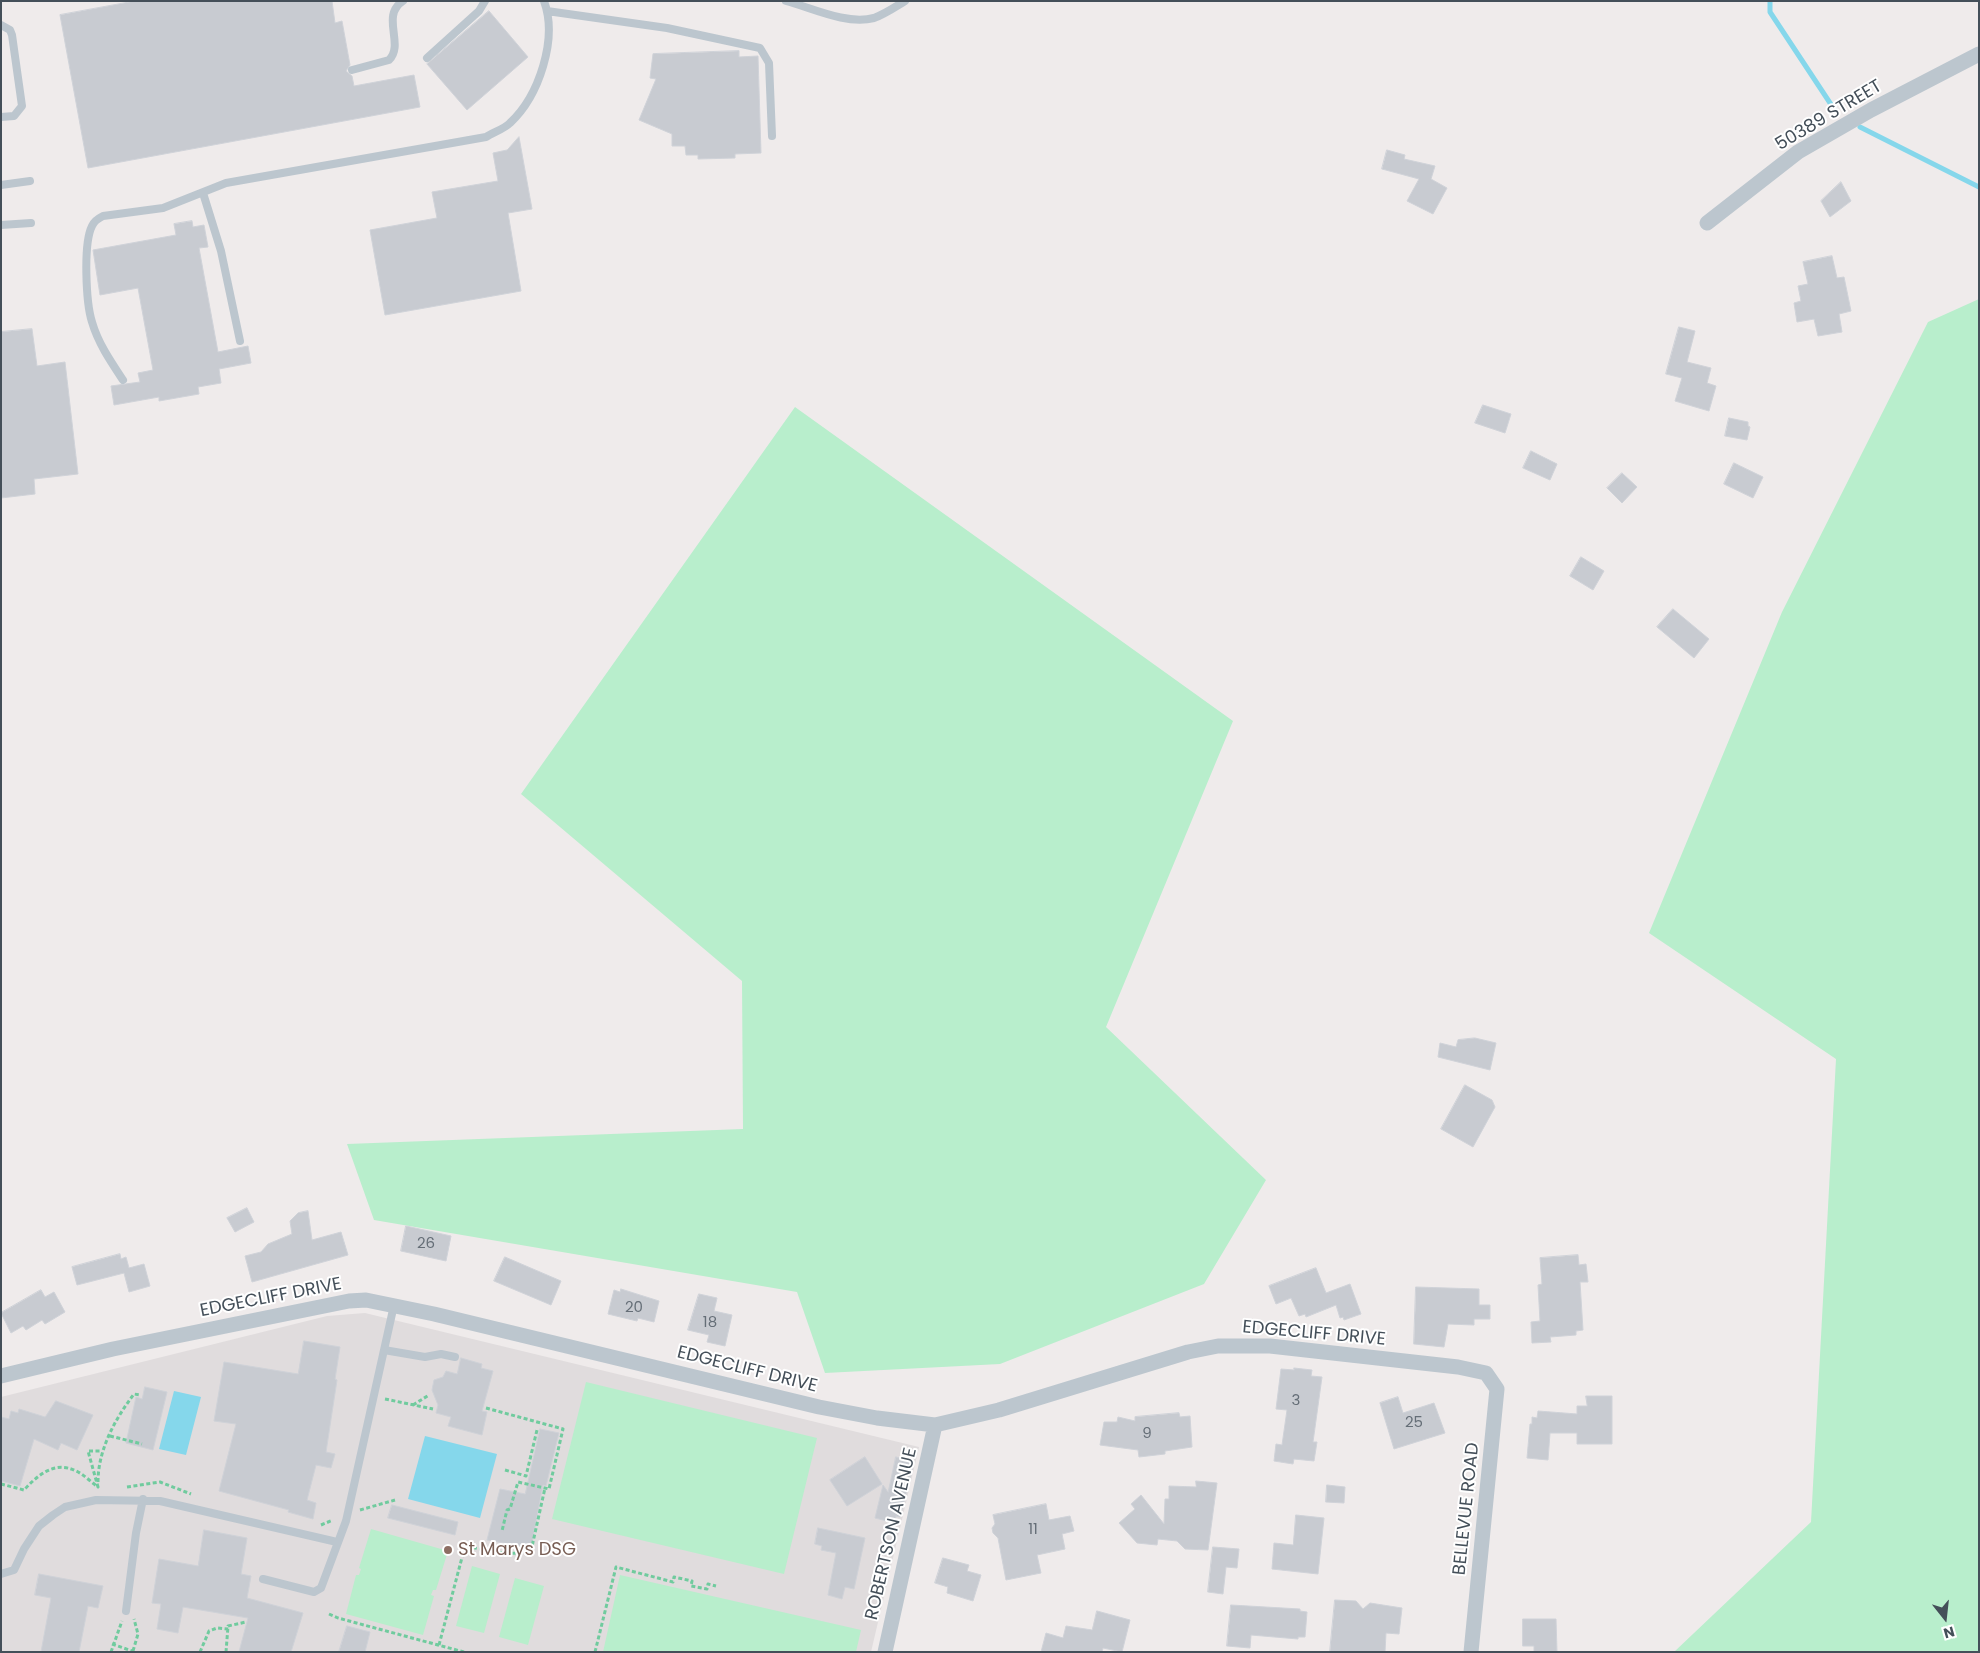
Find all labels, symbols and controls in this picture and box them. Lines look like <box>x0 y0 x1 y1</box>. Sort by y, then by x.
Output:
street label: 50389 STREET <box>1772 76 1886 156</box>
house number: 26 <box>417 1235 435 1253</box>
street label: EDGECLIFF DRIVE <box>198 1274 344 1322</box>
house number: 20 <box>625 1299 643 1317</box>
house number: 18 <box>703 1314 717 1332</box>
street label: EDGECLIFF DRIVE <box>1241 1317 1387 1351</box>
street label: EDGECLIFF DRIVE <box>675 1342 819 1398</box>
house number: 3 <box>1292 1392 1300 1410</box>
house number: 25 <box>1405 1414 1423 1432</box>
house number: 9 <box>1142 1425 1152 1443</box>
street label: BELLEVUE ROAD <box>1449 1442 1485 1576</box>
street label: ROBERTSON AVENUE <box>862 1446 922 1622</box>
house number: 11 <box>1028 1521 1038 1539</box>
place label: St Marys DSG <box>458 1539 576 1561</box>
marker: St Marys DSG <box>442 1544 454 1556</box>
north arrow <box>1920 1593 1970 1643</box>
text: N <box>1941 1621 1957 1643</box>

